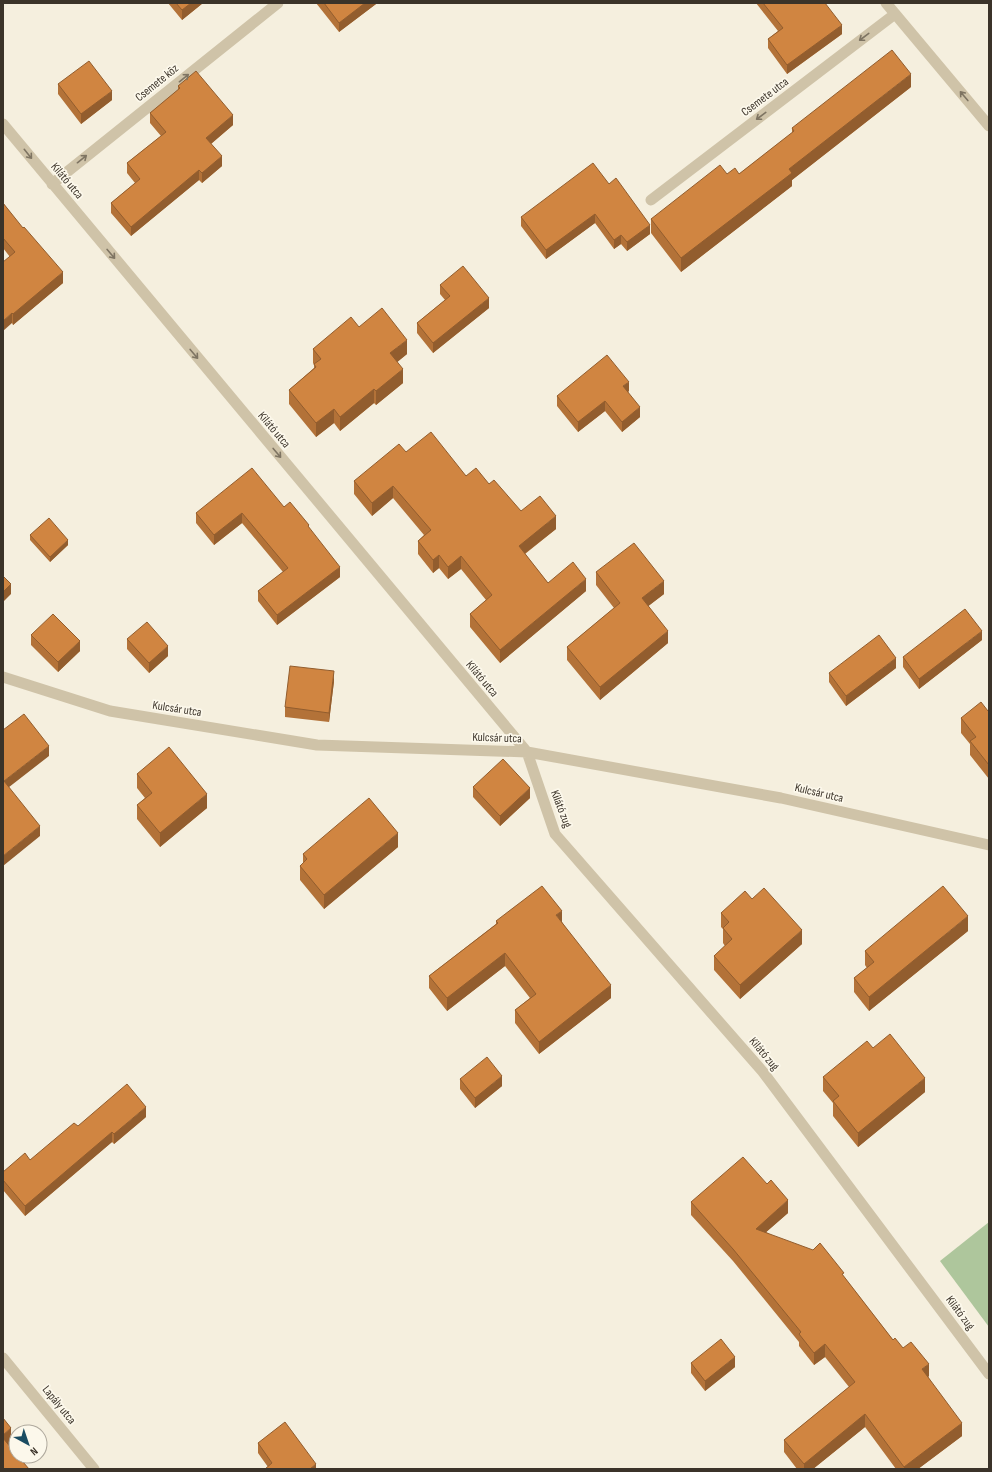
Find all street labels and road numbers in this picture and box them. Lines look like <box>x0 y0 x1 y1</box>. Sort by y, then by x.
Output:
street label: Csemete köz <box>132 61 182 105</box>
street label: Csemete utca <box>738 74 792 120</box>
street label: Kilátó utca <box>47 160 87 203</box>
street label: Kilátó utca <box>254 409 294 452</box>
street label: Kilátó utca <box>462 658 502 701</box>
street label: Kulcsár utca <box>151 698 203 720</box>
street label: Kulcsár utca <box>472 730 522 746</box>
street label: Kulcsár utca <box>793 780 845 806</box>
street label: Kilátó zug <box>547 788 575 830</box>
street label: Kilátó zug <box>746 1034 782 1074</box>
street label: Kilátó zug <box>942 1293 978 1333</box>
street label: Lapály utca <box>39 1383 79 1428</box>

